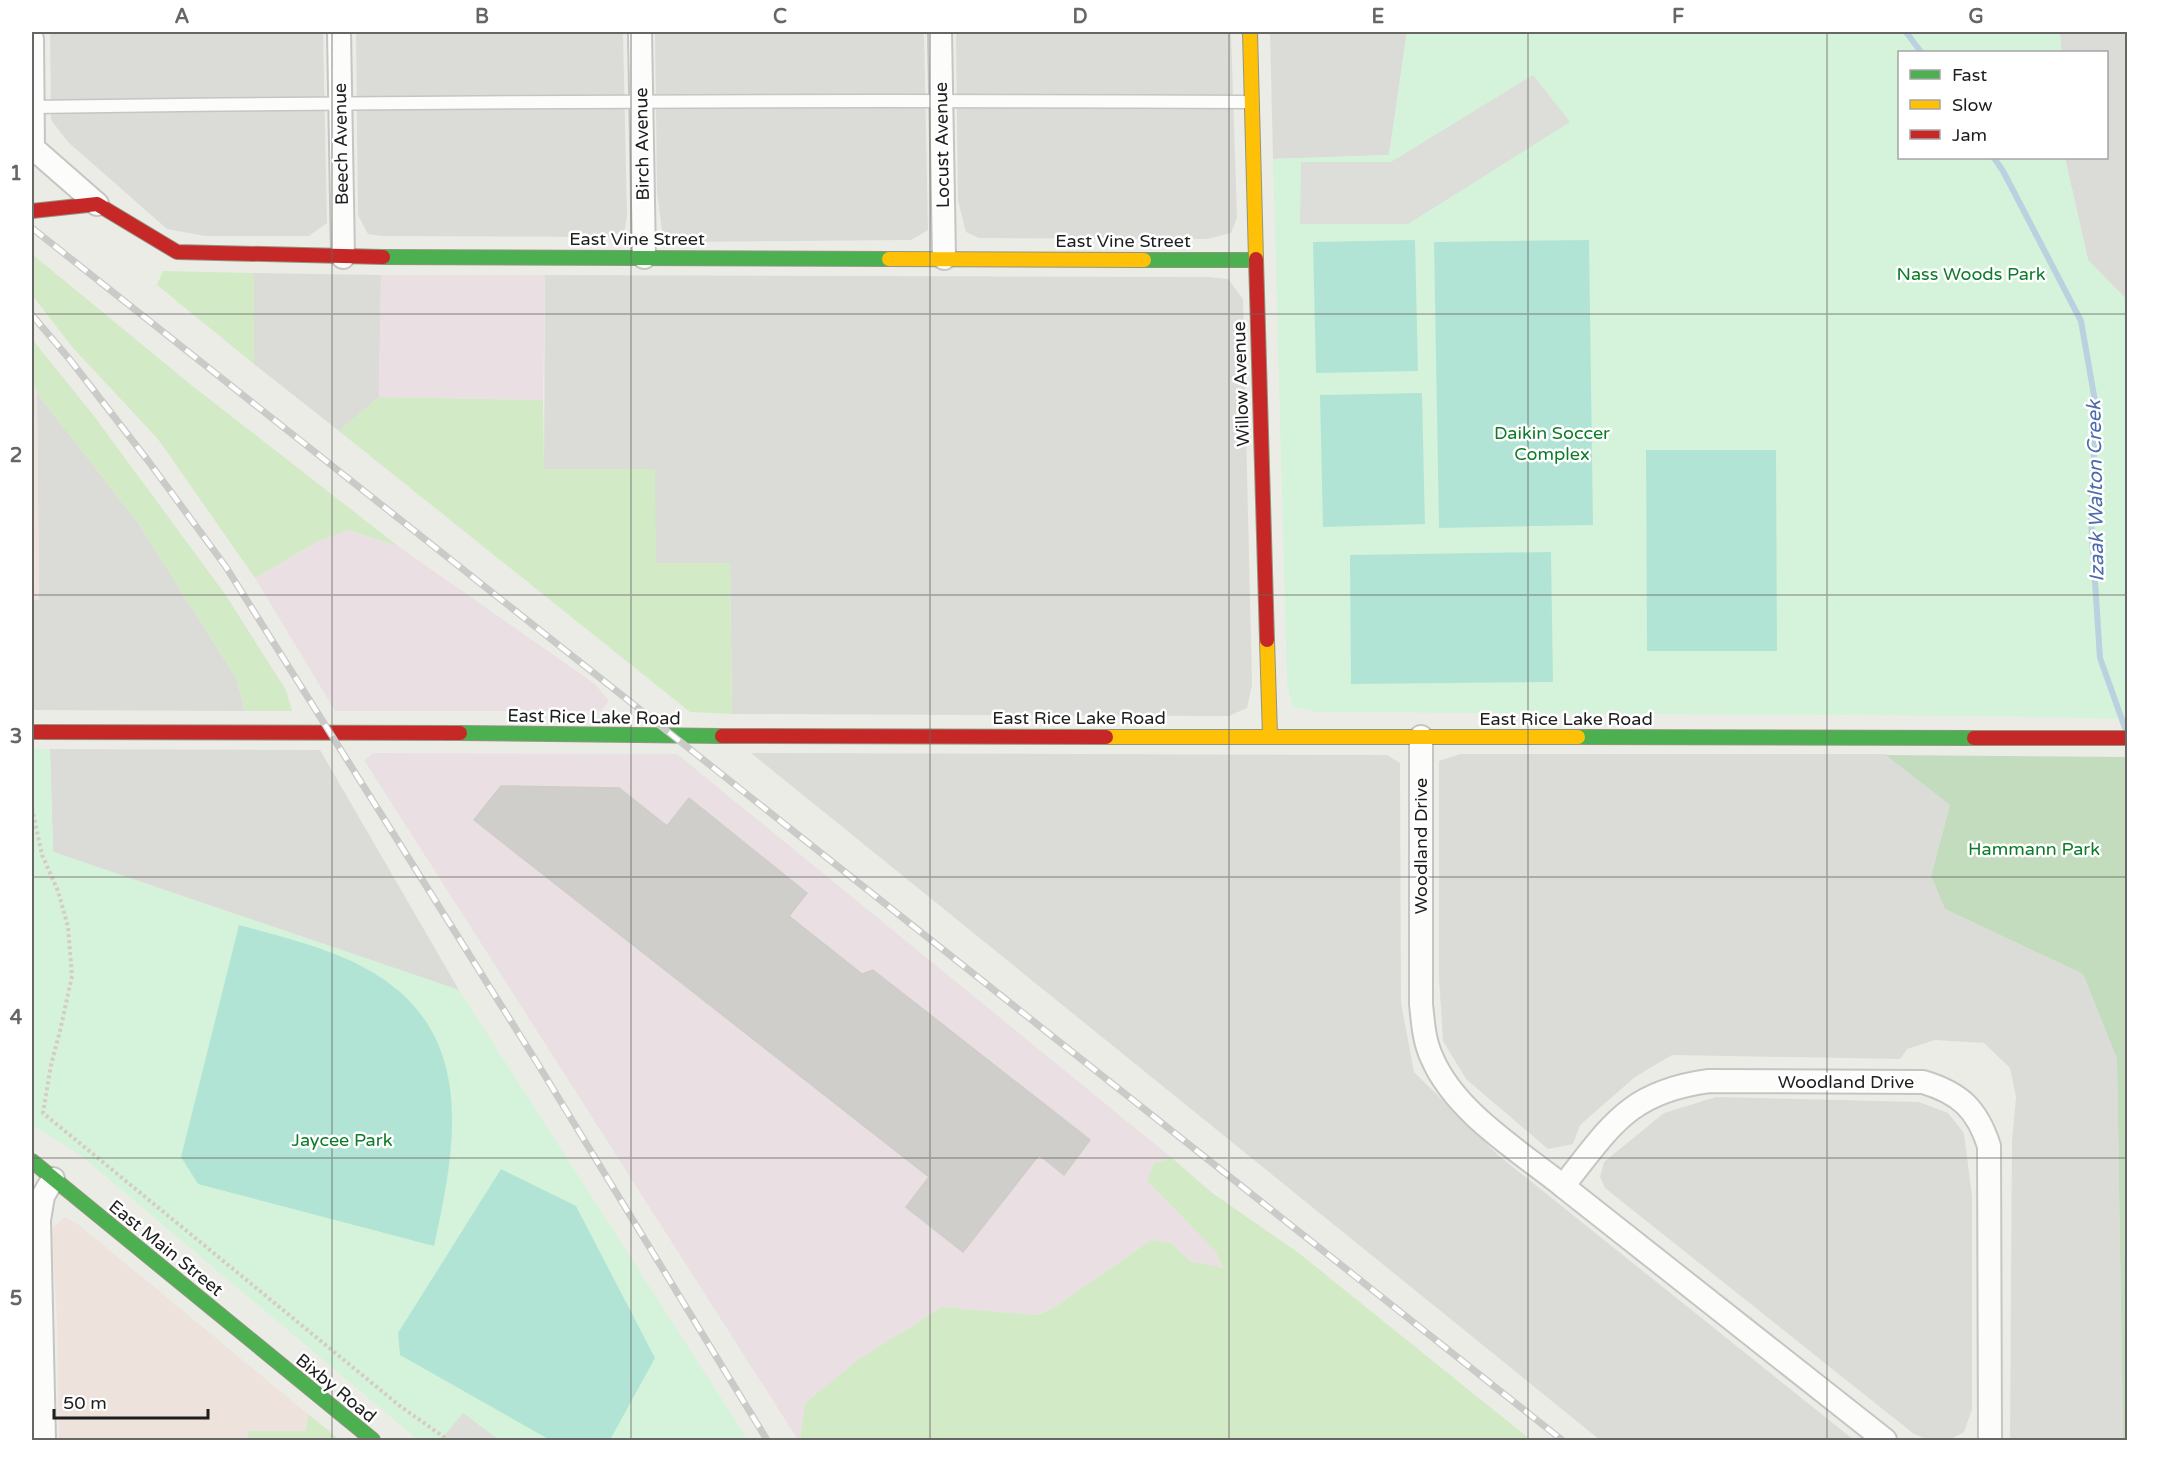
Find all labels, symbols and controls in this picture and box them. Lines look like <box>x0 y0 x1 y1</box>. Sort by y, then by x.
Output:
text: A <box>175 5 190 29</box>
text: B <box>475 5 489 29</box>
text: C <box>773 5 787 29</box>
text: D <box>1072 5 1088 29</box>
text: E <box>1372 5 1385 29</box>
text: F <box>1672 5 1684 29</box>
text: G <box>1968 5 1984 29</box>
legend <box>1898 51 2108 159</box>
text: Fast <box>1952 64 1987 86</box>
street label: Locust Avenue <box>930 82 954 208</box>
street label: Beech Avenue <box>329 83 353 205</box>
street label: Birch Avenue <box>630 87 654 201</box>
text: Slow <box>1952 94 1993 116</box>
text: Jam <box>1952 124 1987 146</box>
text: 1 <box>10 162 22 186</box>
street label: East Vine Street <box>569 228 705 250</box>
street label: East Vine Street <box>1055 230 1191 252</box>
park label: Nass Woods Park <box>1897 263 2046 285</box>
street label: Willow Avenue <box>1228 321 1254 447</box>
water label: Izaak Walton Creek <box>2082 398 2110 582</box>
park label: Daikin Soccer Complex <box>1494 422 1610 465</box>
text: 2 <box>10 444 22 468</box>
street label: East Rice Lake Road <box>507 704 681 730</box>
street label: East Rice Lake Road <box>992 707 1166 729</box>
street label: East Rice Lake Road <box>1479 708 1653 730</box>
text: 3 <box>10 725 22 749</box>
street label: Woodland Drive <box>1410 778 1432 914</box>
park label: Hammann Park <box>1968 838 2100 860</box>
text: 4 <box>10 1006 23 1030</box>
street label: Woodland Drive <box>1778 1071 1914 1093</box>
park label: Jaycee Park <box>292 1129 393 1151</box>
street label: East Main Street <box>104 1195 228 1301</box>
text: 5 <box>10 1287 22 1311</box>
street label: Bixby Road <box>291 1349 381 1427</box>
scale bar <box>54 1382 208 1420</box>
text: 50 m <box>63 1392 107 1414</box>

